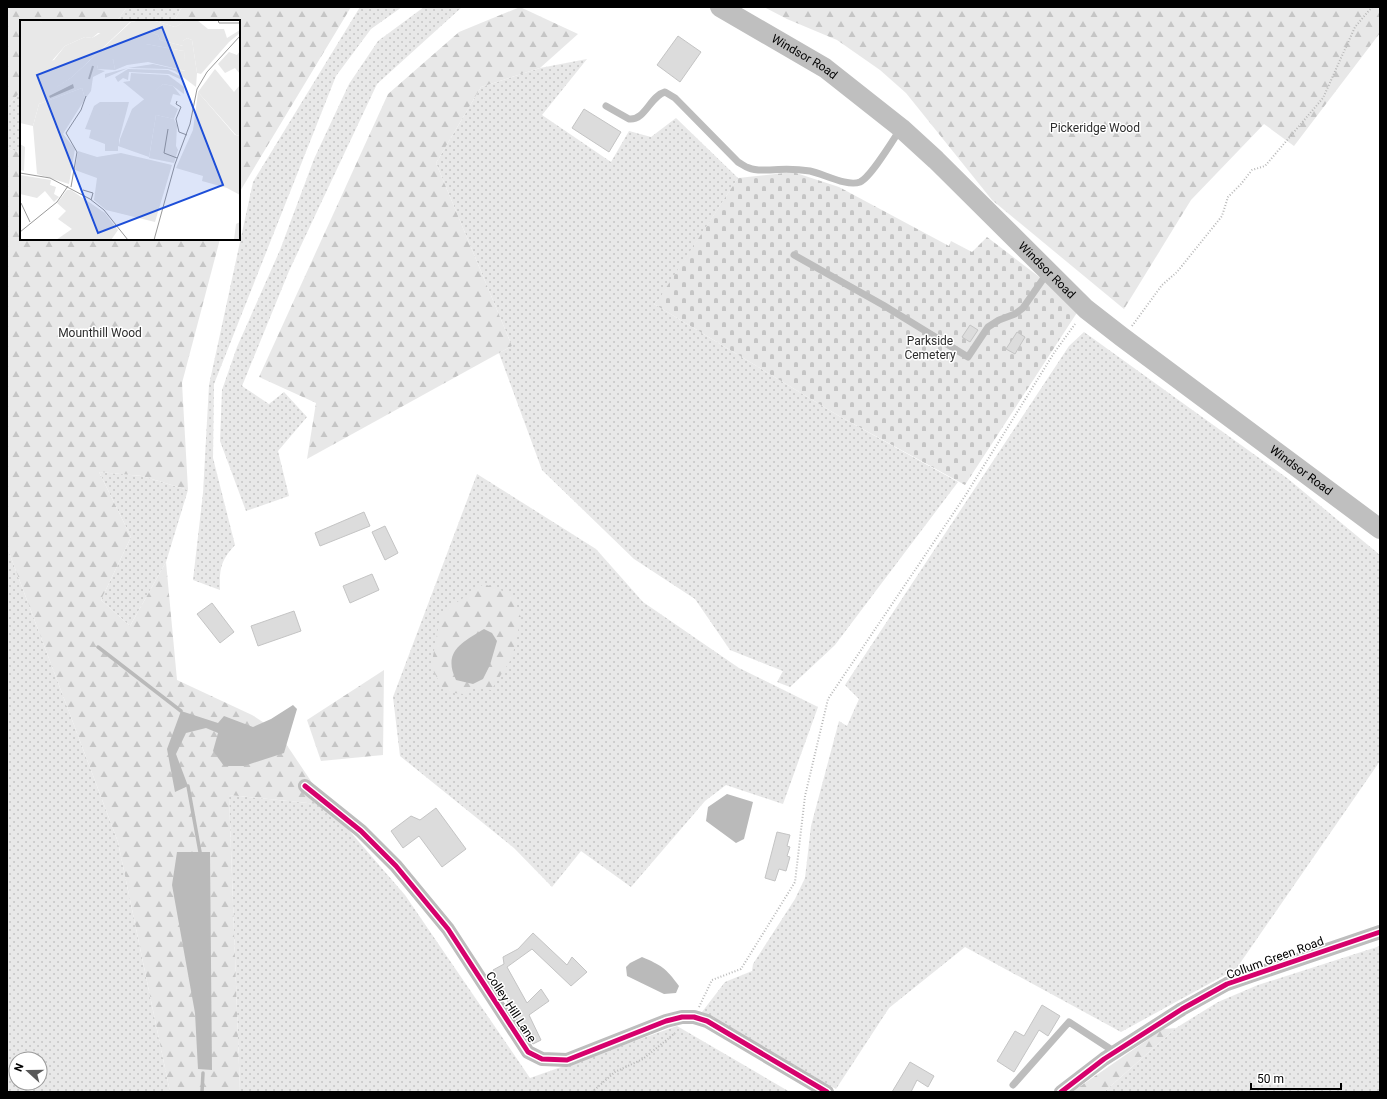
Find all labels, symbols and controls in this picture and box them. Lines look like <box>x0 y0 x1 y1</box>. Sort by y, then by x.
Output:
inset map <box>20 20 240 240</box>
street label: Windsor Road <box>769 31 840 82</box>
park label: Pickeridge Wood <box>1050 121 1140 135</box>
street label: Windsor Road <box>1015 239 1078 301</box>
park label: Mounthill Wood <box>58 326 142 340</box>
park label: Parkside Cemetery <box>904 334 956 362</box>
street label: Windsor Road <box>1267 442 1335 498</box>
street label: Collum Green Road <box>1224 934 1326 982</box>
street label: Colley Hill Lane <box>483 969 539 1045</box>
north arrow <box>8 1051 48 1091</box>
text: N <box>12 1061 27 1074</box>
scale bar <box>1251 1065 1341 1091</box>
text: 50 m <box>1257 1072 1284 1086</box>

